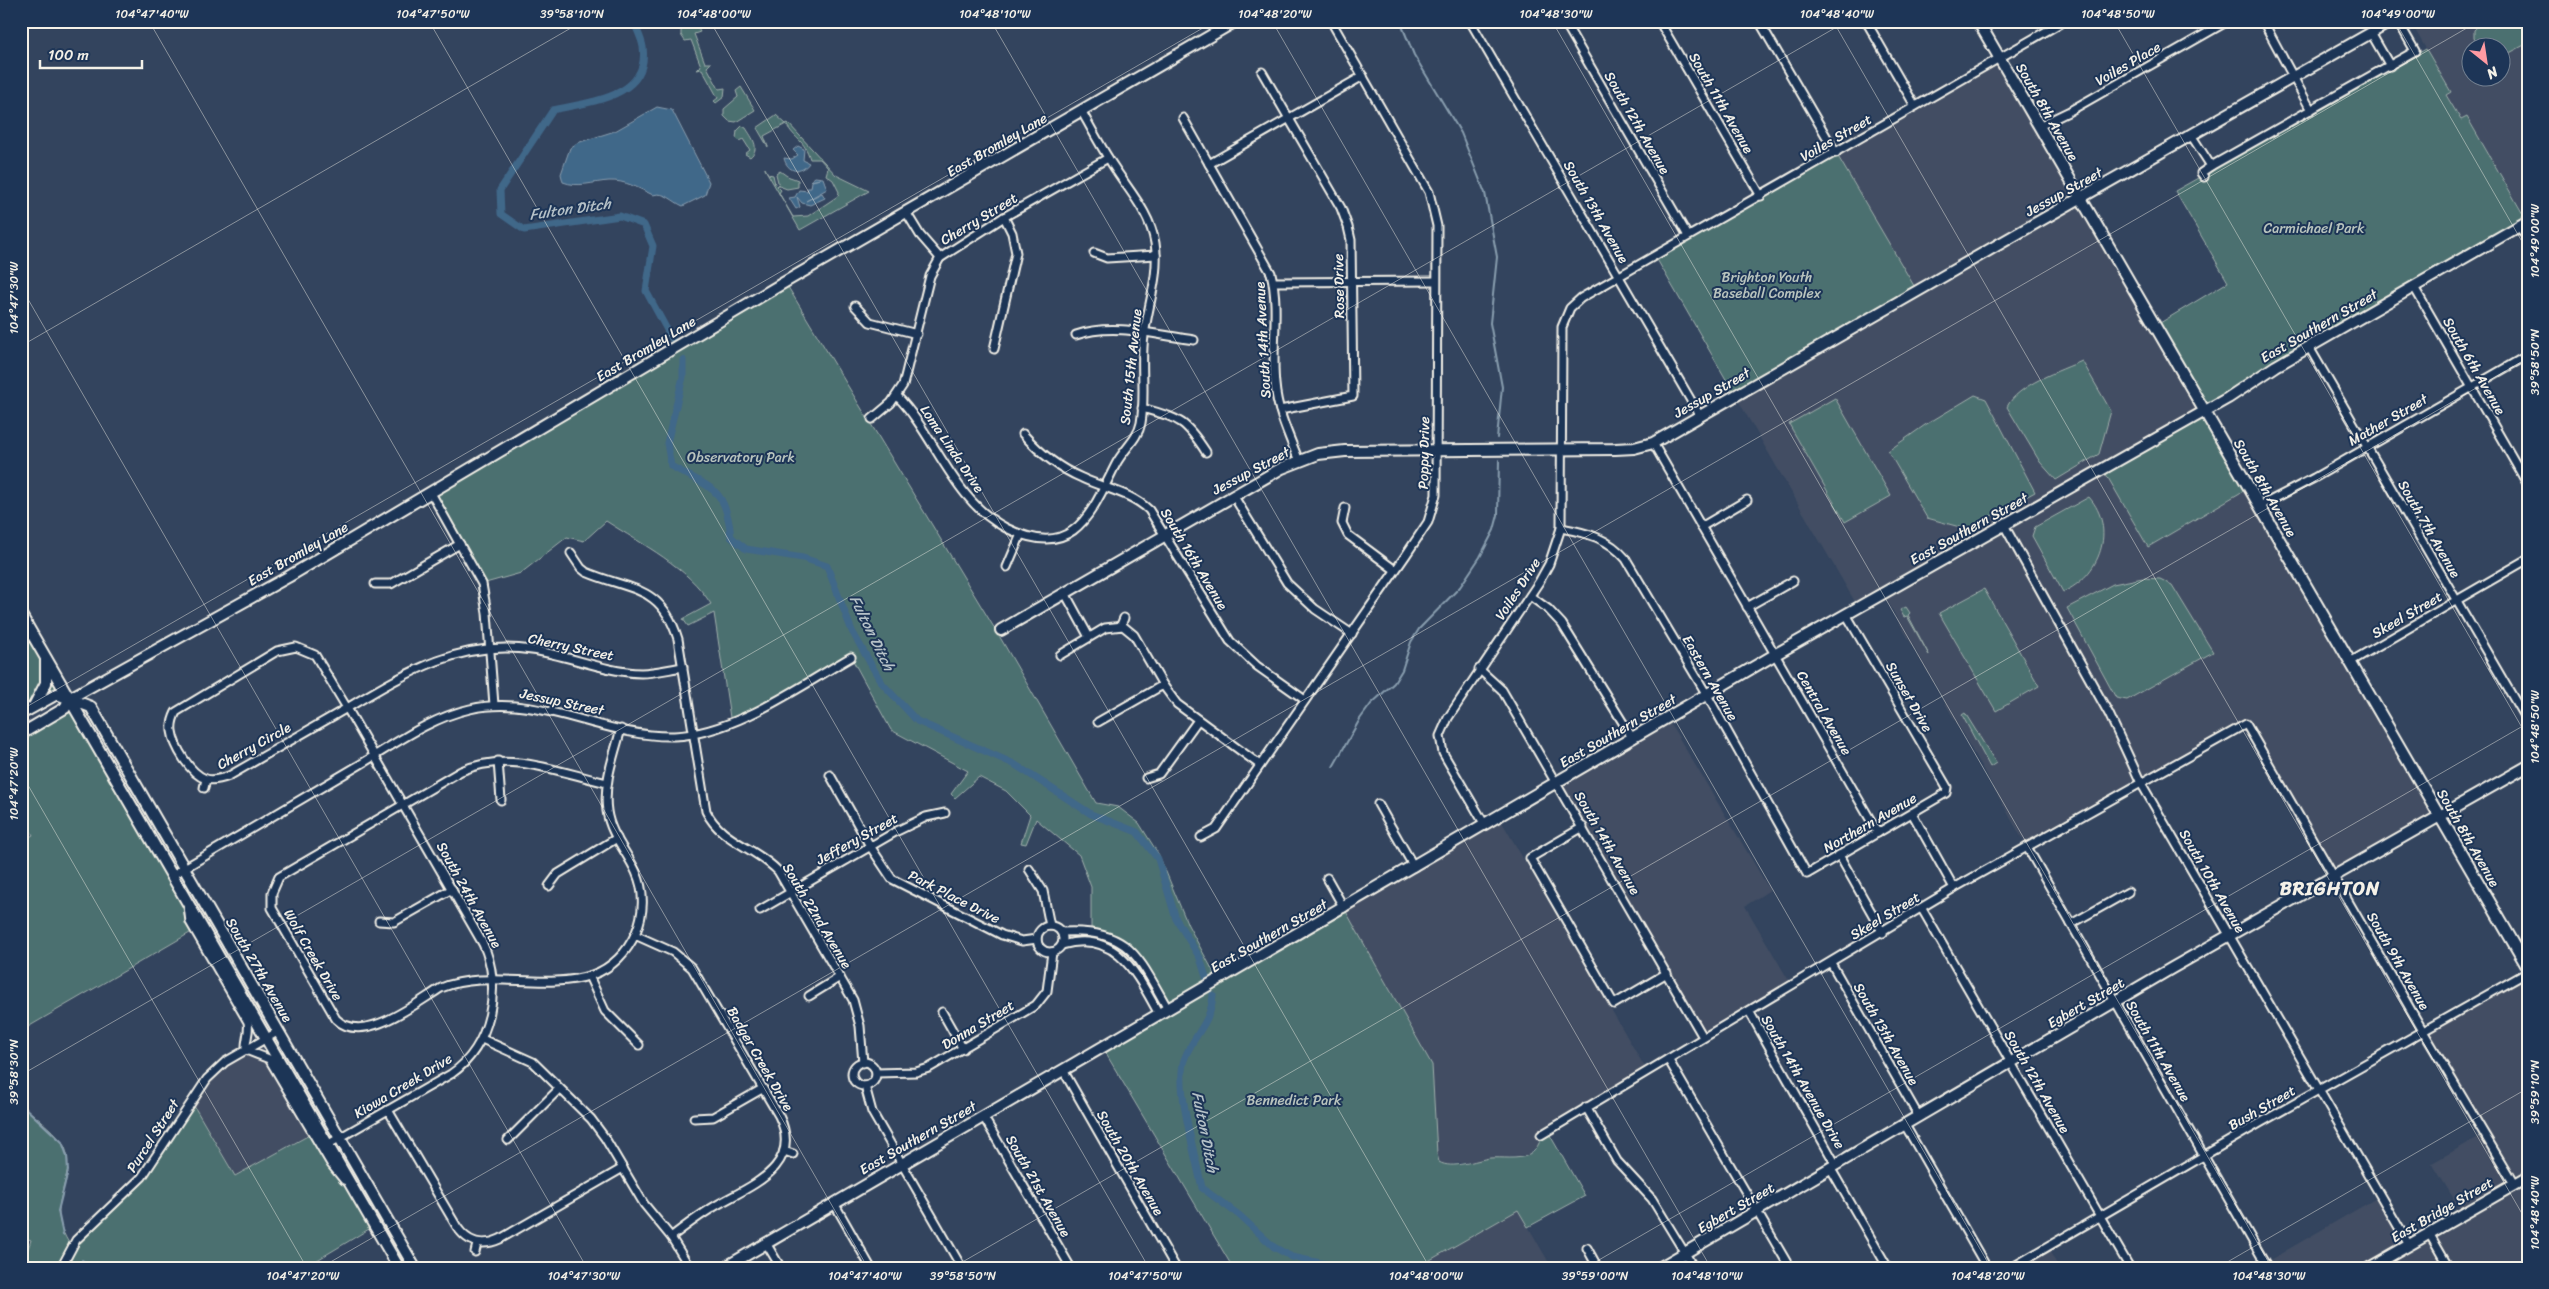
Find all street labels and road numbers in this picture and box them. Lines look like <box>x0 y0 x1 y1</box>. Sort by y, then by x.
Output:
street label: Voiles Place <box>2090 35 2166 93</box>
street label: South 11th Avenue <box>1682 47 1760 159</box>
street label: South 8th Avenue <box>2009 58 2086 166</box>
street label: South 12th Avenue <box>1597 67 1677 180</box>
street label: East Bromley Lane <box>942 106 1052 184</box>
street label: Voiles Street <box>1795 107 1877 169</box>
street label: South 13th Avenue <box>1556 156 1636 269</box>
street label: Jessup Street <box>2020 160 2109 224</box>
street label: Cherry Street <box>935 186 1023 252</box>
street label: Rose Drive <box>1326 253 1352 319</box>
street label: South 14th Avenue <box>1247 281 1279 399</box>
street label: East Southern Street <box>2255 281 2384 370</box>
street label: South 15th Avenue <box>1112 308 1150 426</box>
street label: East Bromley Lane <box>591 309 701 389</box>
street label: South 6th Avenue <box>2436 312 2512 420</box>
street label: Jessup Street <box>1668 360 1756 426</box>
street label: Mather Street <box>2343 386 2434 453</box>
street label: Loma Linda Drive <box>913 400 991 499</box>
street label: Poppy Drive <box>1411 416 1437 490</box>
street label: South 8th Avenue <box>2227 434 2304 542</box>
street label: Jessup Street <box>1207 439 1296 503</box>
street label: South 7th Avenue <box>2391 475 2467 583</box>
street label: East Southern Street <box>1905 485 2034 572</box>
street label: South 16th Avenue <box>1153 503 1235 615</box>
street label: East Bromley Lane <box>243 515 353 593</box>
street label: Voiles Drive <box>1488 553 1548 625</box>
street label: Skeel Street <box>2367 585 2447 645</box>
street label: Cherry Street <box>526 626 616 668</box>
street label: Eastern Avenue <box>1675 630 1745 726</box>
street label: Sunset Drive <box>1879 657 1939 737</box>
street label: Central Avenue <box>1789 666 1859 760</box>
street label: Jessup Street <box>517 681 608 723</box>
street label: East Southern Street <box>1554 686 1683 775</box>
street label: Cherry Circle <box>212 715 296 777</box>
street label: South 8th Avenue <box>2430 784 2507 892</box>
street label: South 14th Avenue <box>1567 786 1647 900</box>
street label: Northern Avenue <box>1818 786 1922 860</box>
street label: Jeffery Street <box>810 806 903 872</box>
street label: South 10th Avenue <box>2172 824 2252 938</box>
street label: South 24th Avenue <box>429 837 509 953</box>
street label: South 22nd Avenue <box>775 858 859 974</box>
street label: Park Place Drive <box>903 863 1005 931</box>
street label: Skeel Street <box>1845 885 1925 947</box>
street label: East Southern Street <box>1205 891 1334 980</box>
street label: Wolf Creek Drive <box>276 904 350 1006</box>
street label: South 9th Avenue <box>2360 907 2437 1015</box>
street label: South 27th Avenue <box>219 913 299 1028</box>
street label: Egbert Street <box>2042 971 2130 1035</box>
street label: South 13th Avenue <box>1846 978 1926 1091</box>
street label: Donna Street <box>937 993 1019 1057</box>
street label: South 11th Avenue <box>2119 995 2197 1107</box>
street label: Badger Creek Drive <box>720 1002 800 1116</box>
street label: South 14th Avenue Drive <box>1754 1010 1852 1154</box>
street label: South 12th Avenue <box>1997 1026 2077 1139</box>
street label: Kiowa Creek Drive <box>349 1047 457 1125</box>
street label: Bush Street <box>2224 1079 2300 1137</box>
street label: Purcel Street <box>120 1093 187 1178</box>
street label: East Southern Street <box>854 1093 983 1182</box>
street label: South 20th Avenue <box>1089 1105 1171 1221</box>
street label: South 21st Avenue <box>998 1130 1078 1242</box>
street label: East Bridge Street <box>2386 1170 2498 1250</box>
street label: Egbert Street <box>1692 1176 1780 1240</box>

